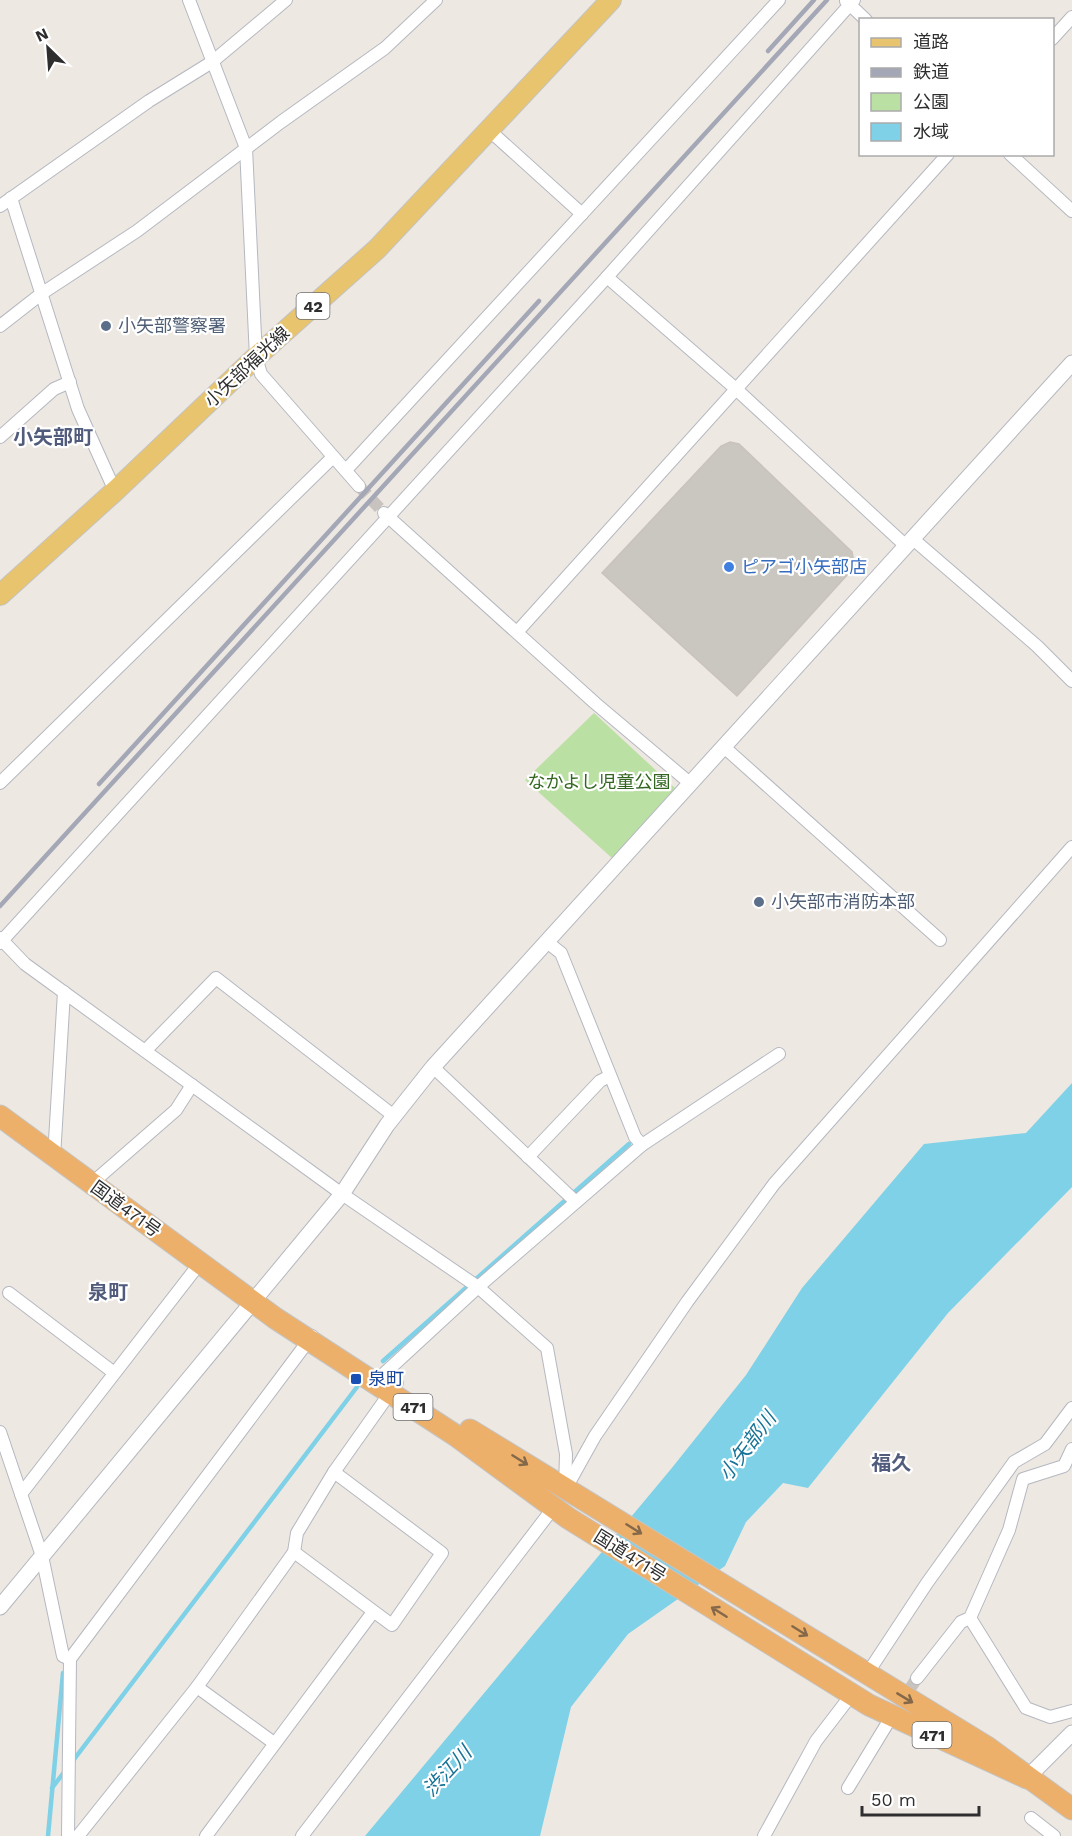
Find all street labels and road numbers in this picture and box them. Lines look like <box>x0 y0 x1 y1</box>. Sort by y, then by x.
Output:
road number: 42 <box>296 293 330 319</box>
street label: 小矢部福光線 <box>200 322 293 411</box>
street label: 国道471号 <box>87 1176 165 1241</box>
road number: 471 <box>394 1394 432 1420</box>
street label: 国道471号 <box>590 1525 670 1586</box>
road number: 471 <box>912 1722 952 1748</box>

